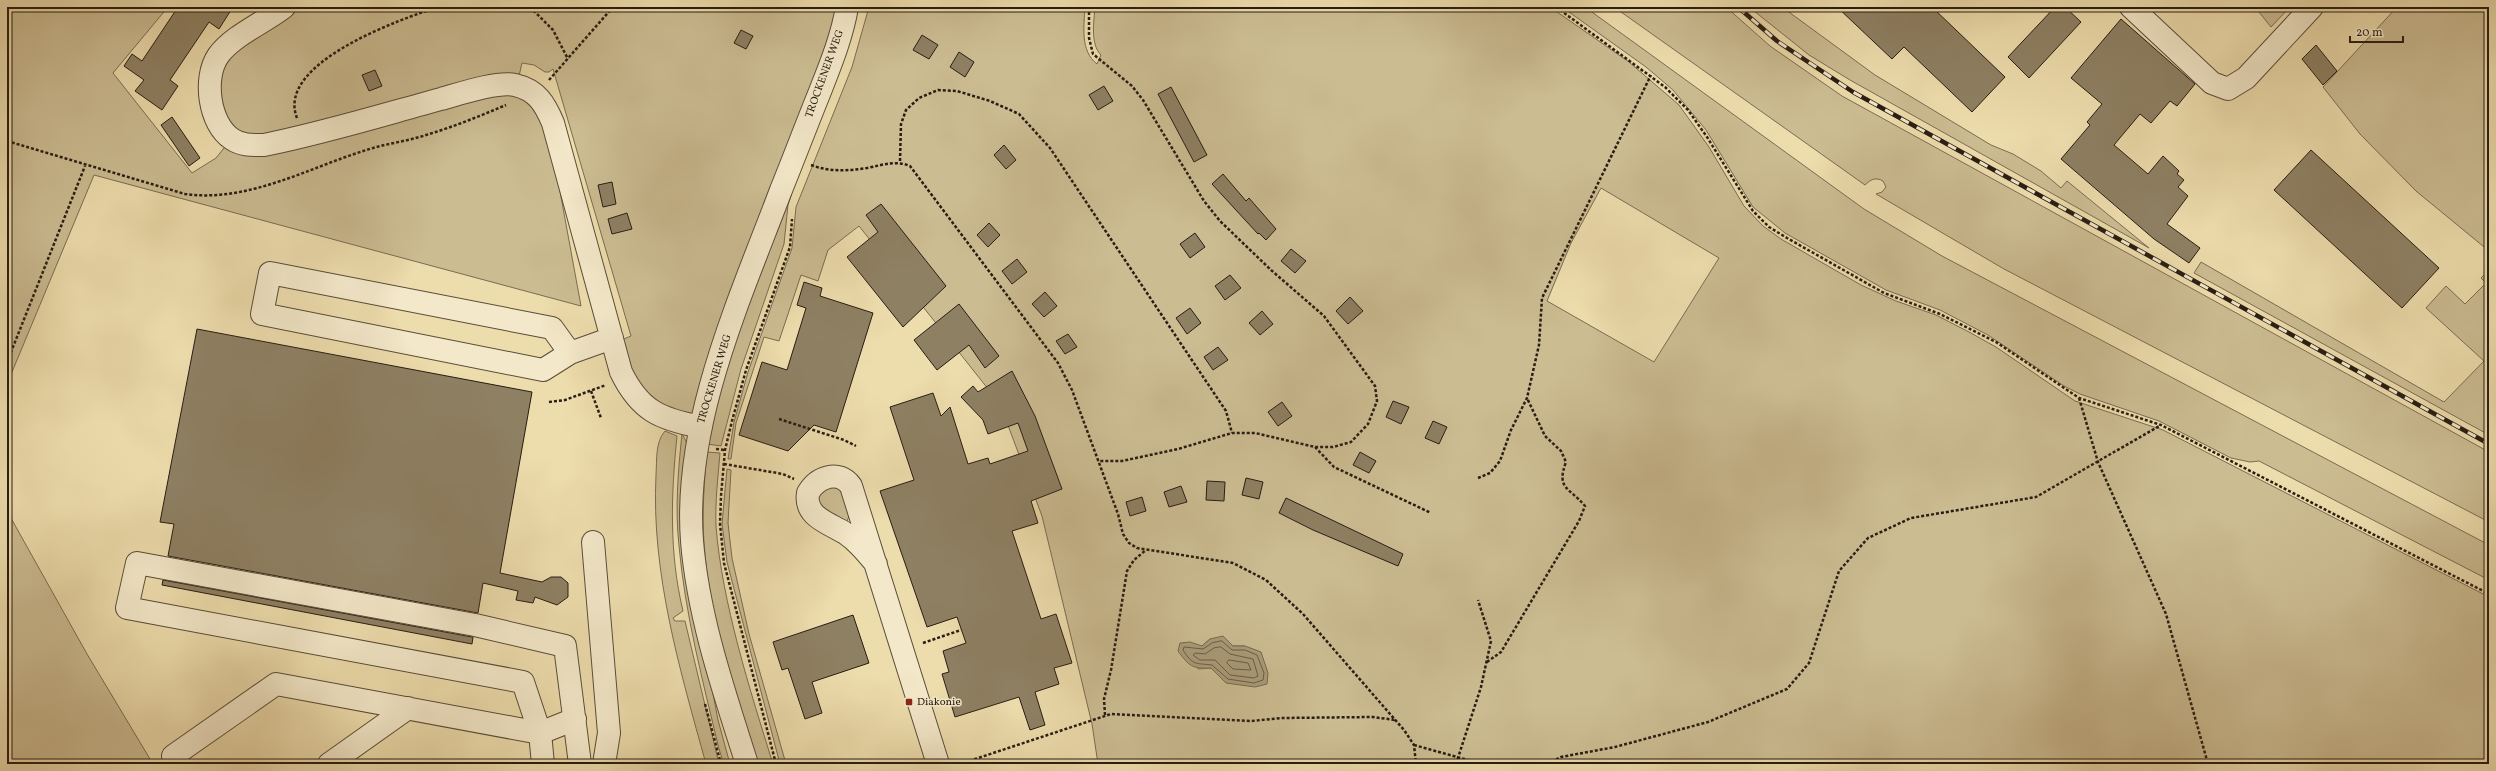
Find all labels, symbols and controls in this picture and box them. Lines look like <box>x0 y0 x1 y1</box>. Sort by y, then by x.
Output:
scale bar <box>2350 18 2403 44</box>
text: 20 m <box>2356 25 2383 41</box>
street label: TROCKENER WEG <box>802 28 848 120</box>
street label: TROCKENER WEG <box>694 332 736 426</box>
place label: Diakonie <box>917 695 961 710</box>
marker: Diakonie <box>904 697 914 707</box>

